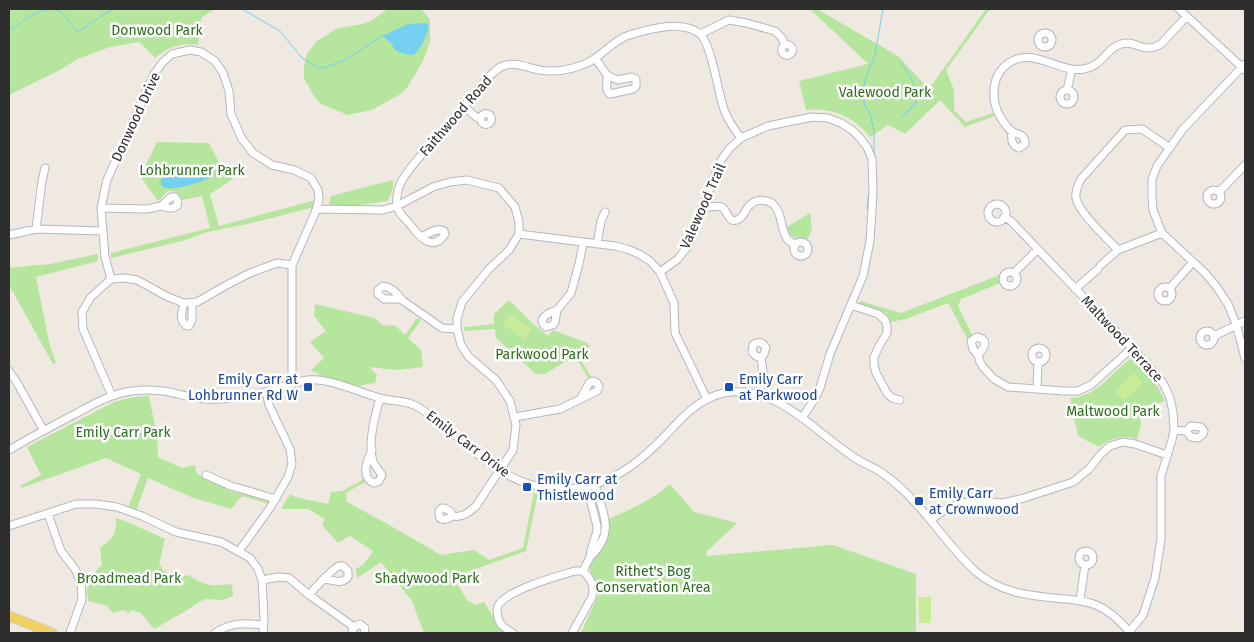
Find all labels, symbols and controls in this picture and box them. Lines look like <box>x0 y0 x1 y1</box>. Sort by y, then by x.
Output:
park label: Donwood Park <box>111 22 204 39</box>
street label: Donwood Drive <box>108 70 164 164</box>
street label: Faithwood Road <box>416 72 496 160</box>
park label: Valewood Park <box>839 84 932 101</box>
street label: Valewood Trail <box>676 160 730 252</box>
park label: Lohbrunner Park <box>139 162 246 179</box>
street label: Maltwood Terrace <box>1078 292 1166 386</box>
park label: Parkwood Park <box>495 346 590 363</box>
place label: Emily Carr at Lohbrunner Rd W <box>188 371 299 404</box>
place label: Emily Carr at Parkwood <box>739 371 818 404</box>
marker: Emily Carr at Lohbrunner Rd W <box>302 381 314 393</box>
marker: Emily Carr at Parkwood <box>723 381 735 393</box>
park label: Maltwood Park <box>1066 403 1161 420</box>
street label: Emily Carr Drive <box>423 407 513 481</box>
park label: Emily Carr Park <box>75 424 171 441</box>
place label: Emily Carr at Thistlewood <box>537 471 618 504</box>
marker: Emily Carr at Thistlewood <box>521 481 533 493</box>
place label: Emily Carr at Crownwood <box>929 485 1019 518</box>
marker: Emily Carr at Crownwood <box>913 495 925 507</box>
park label: Rithet's Bog Conservation Area <box>596 563 711 596</box>
park label: Broadmead Park <box>77 570 182 587</box>
park label: Shadywood Park <box>375 570 480 587</box>

